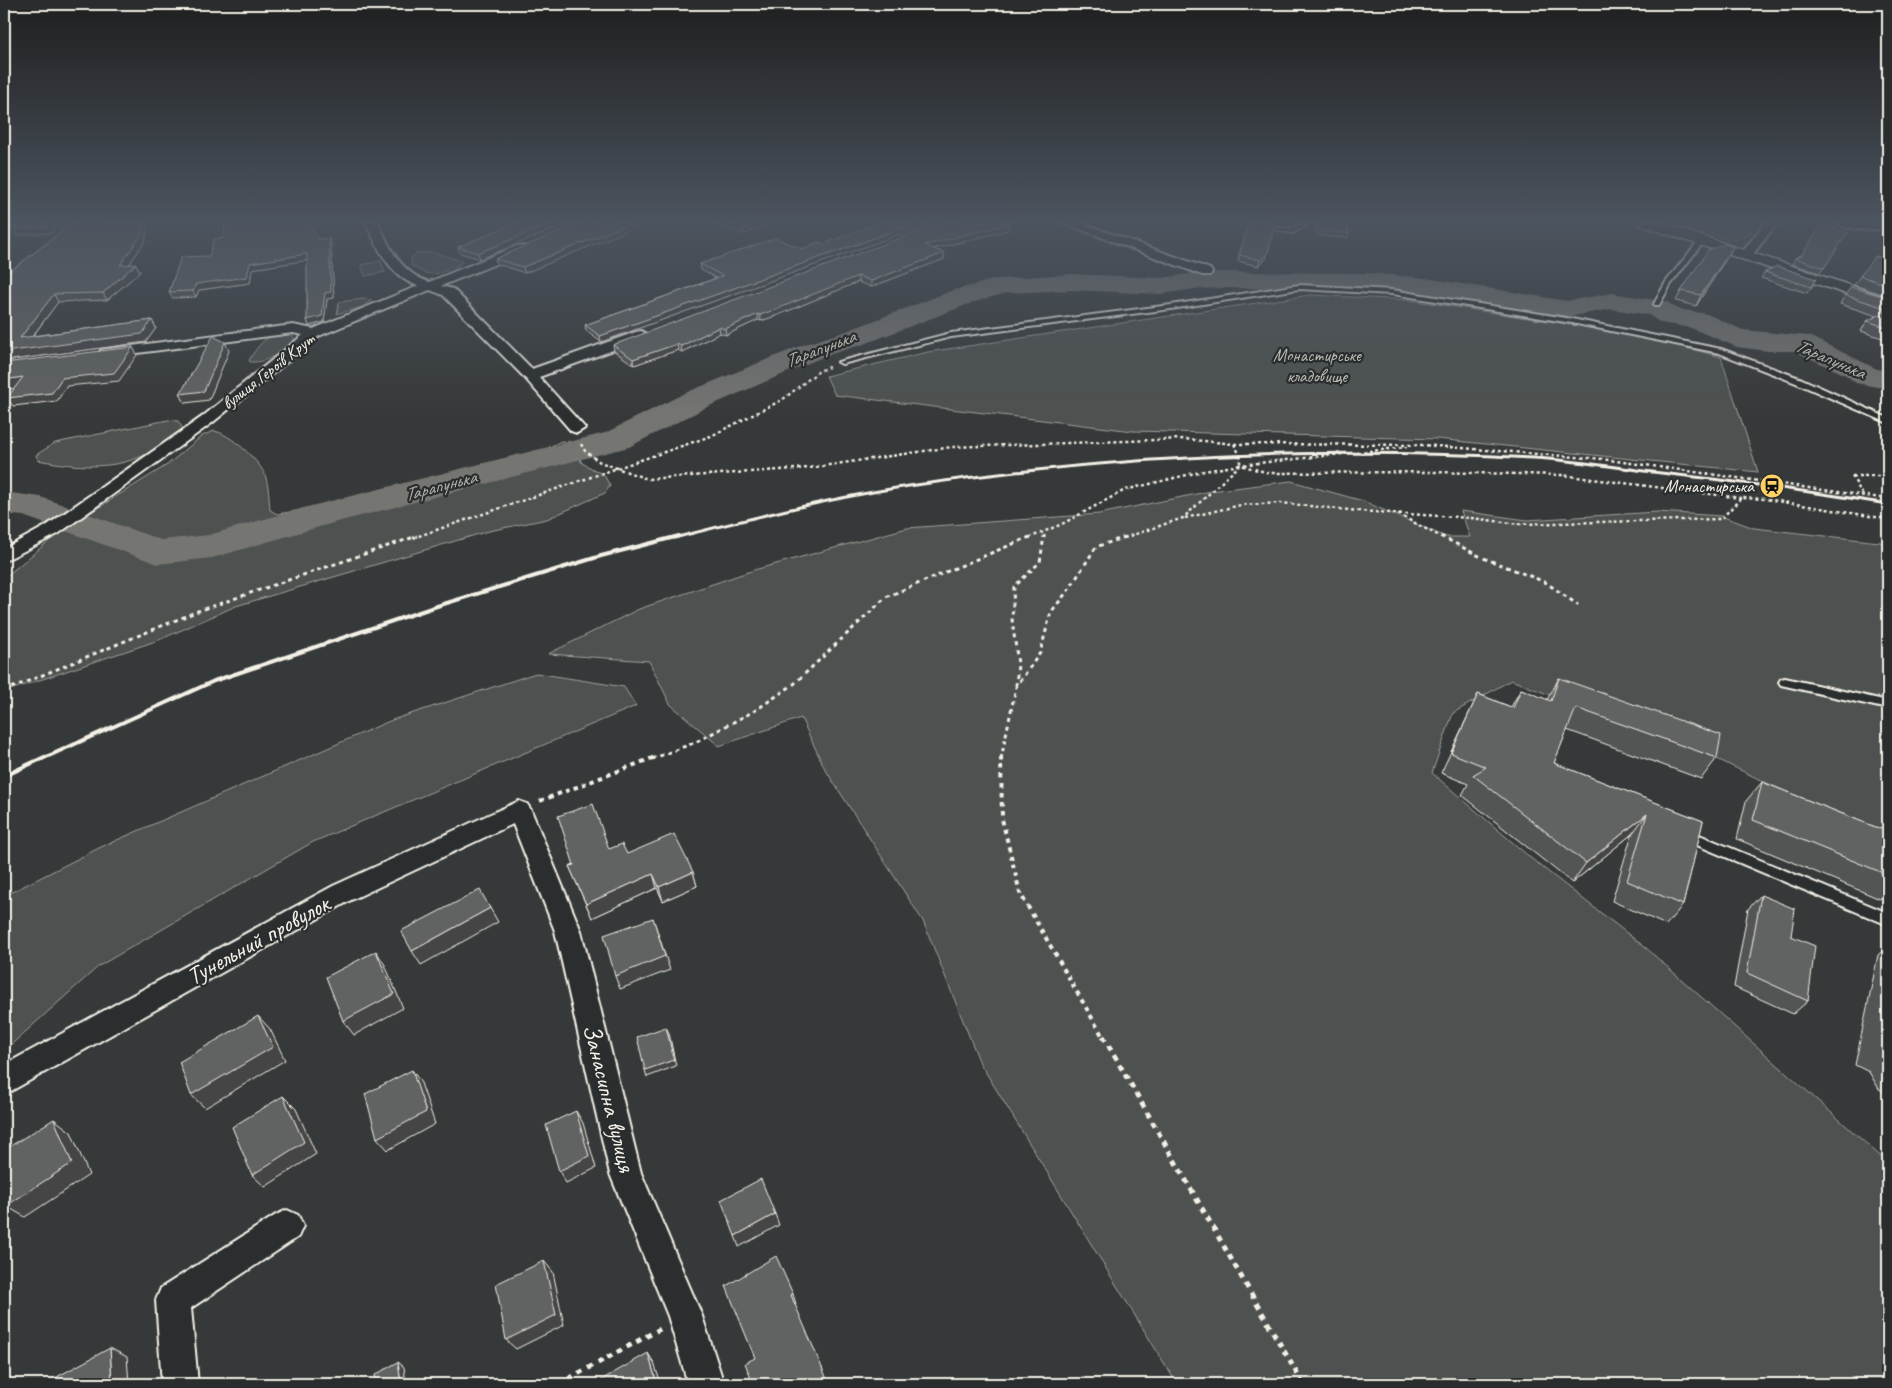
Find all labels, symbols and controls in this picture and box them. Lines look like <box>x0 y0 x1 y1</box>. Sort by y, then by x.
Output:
water label: Тарапунька <box>781 324 860 373</box>
street label: вулиця Героїв Крут <box>217 327 320 414</box>
water label: Тарапунька <box>1791 334 1870 385</box>
park label: Монастирське кладовище <box>1273 344 1362 387</box>
water label: Тарапунька <box>401 464 480 507</box>
station icon: Монастирська <box>1759 473 1785 499</box>
place label: Монастирська <box>1664 475 1755 497</box>
street label: Тунельний провулок <box>181 887 337 992</box>
street label: Занасипна вулиця <box>575 1021 643 1176</box>

